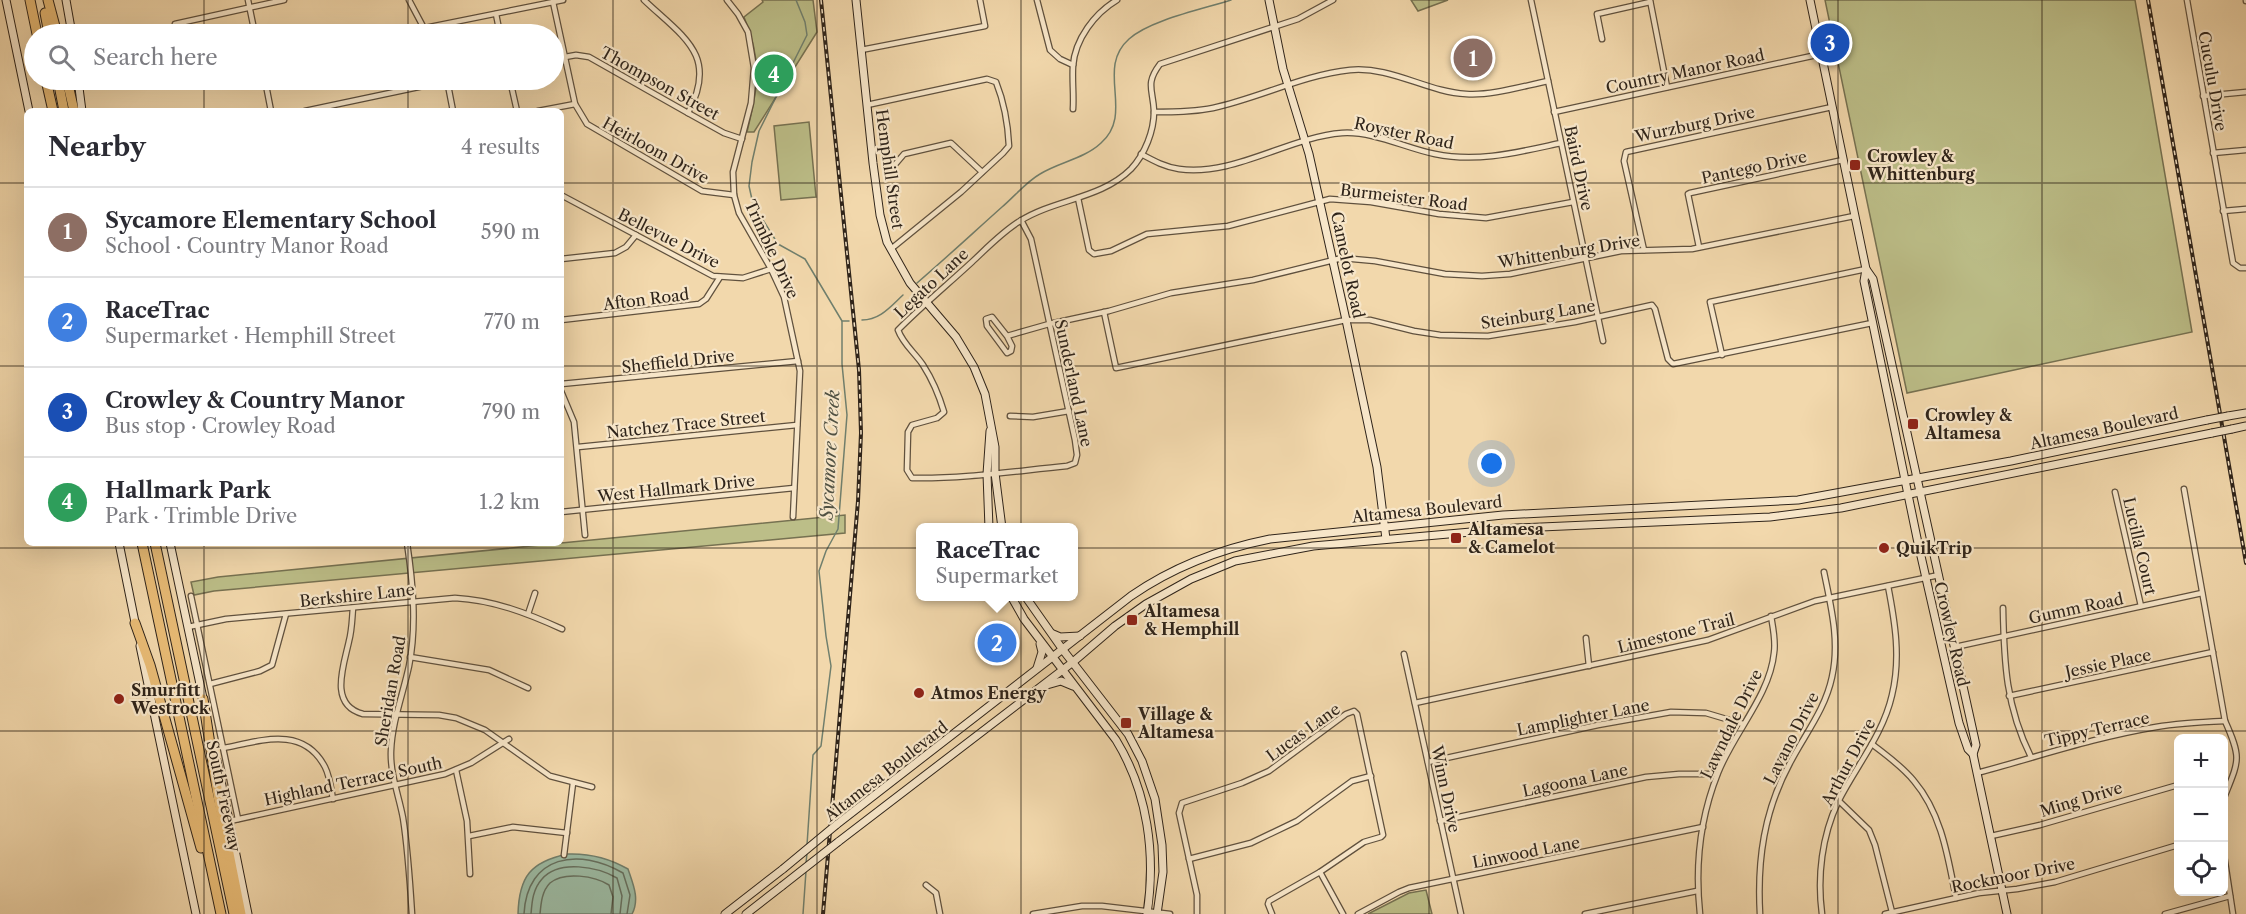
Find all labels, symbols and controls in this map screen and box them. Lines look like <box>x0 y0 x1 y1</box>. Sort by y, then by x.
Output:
pin: 3 <box>1810 20 1850 66</box>
search box <box>24 24 564 90</box>
street label: Cuculu Drive <box>2194 30 2232 132</box>
pin: 1 <box>1454 36 1492 80</box>
icon: search <box>45 41 78 74</box>
street label: Thompson Street <box>597 42 723 124</box>
text: Search here <box>93 44 218 71</box>
street label: Country Manor Road <box>1604 44 1766 98</box>
pin: 4 <box>754 52 794 97</box>
street label: Wurzburg Drive <box>1632 102 1757 147</box>
street label: Hemphill Street <box>872 108 908 231</box>
street label: Heirloom Drive <box>599 112 713 188</box>
street label: Royster Road <box>1352 113 1456 153</box>
street label: Baird Drive <box>1560 124 1598 212</box>
text: Nearby <box>48 131 146 163</box>
text: 4 results <box>461 135 540 159</box>
street label: Pantego Drive <box>1699 146 1809 188</box>
place label: Crowley & Whittenburg <box>1866 146 1976 184</box>
marker: Crowley & Whittenburg <box>1848 158 1862 172</box>
street label: Burmeister Road <box>1339 179 1469 215</box>
street label: Trimble Drive <box>740 196 804 302</box>
street label: Bellevue Drive <box>615 204 723 272</box>
text: Sycamore Elementary School <box>105 207 436 234</box>
street label: Camelot Road <box>1327 210 1369 320</box>
text: 1 <box>63 220 72 244</box>
text: 590 m <box>481 220 540 244</box>
street label: Whittenburg Drive <box>1496 230 1641 272</box>
text: School · Country Manor Road <box>105 234 389 258</box>
street label: Legato Lane <box>890 244 972 322</box>
street label: Afton Road <box>601 284 690 314</box>
street label: Steinburg Lane <box>1479 295 1597 333</box>
text: RaceTrac <box>105 297 210 324</box>
text: 2 <box>62 310 73 334</box>
text: 770 m <box>484 310 540 334</box>
street label: Sunderland Lane <box>1051 317 1097 449</box>
text: Supermarket · Hemphill Street <box>105 324 396 348</box>
street label: Sheffield Drive <box>621 345 735 377</box>
text: Crowley & Country Manor <box>105 387 405 414</box>
water label: Sycamore Creek <box>816 389 844 521</box>
text: 3 <box>62 400 73 424</box>
text: 790 m <box>482 400 540 424</box>
street label: Altamesa Boulevard <box>2027 402 2180 454</box>
place label: Crowley & Altamesa <box>1924 405 2013 443</box>
street label: Natchez Trace Street <box>606 406 767 442</box>
text: Bus stop · Crowley Road <box>105 414 336 438</box>
marker: Crowley & Altamesa <box>1906 417 1920 431</box>
your location <box>1477 449 1506 478</box>
street label: West Hallmark Drive <box>595 470 756 506</box>
text: Hallmark Park <box>105 477 271 504</box>
text: 4 <box>62 490 73 514</box>
text: 1.2 km <box>479 490 540 514</box>
street label: Altamesa Boulevard <box>1350 491 1503 527</box>
street label: Lucilla Court <box>2119 495 2161 597</box>
text: Park · Trimble Drive <box>105 504 297 528</box>
place label: Altamesa & Camelot <box>1467 519 1556 557</box>
popup <box>916 523 1078 601</box>
marker: Altamesa & Camelot <box>1449 531 1463 545</box>
text: RaceTrac <box>936 537 1040 564</box>
place label: QuikTrip <box>1896 538 1973 558</box>
marker: QuikTrip <box>1877 541 1891 555</box>
text: Supermarket <box>936 564 1058 588</box>
street label: Berkshire Lane <box>298 579 416 611</box>
street label: Crowley Road <box>1930 580 1974 689</box>
street label: Gumm Road <box>2027 588 2125 628</box>
place label: Altamesa & Hemphill <box>1143 601 1240 639</box>
street label: Limestone Trail <box>1615 609 1737 657</box>
marker: Altamesa & Hemphill <box>1125 613 1139 627</box>
pin: 2 <box>978 620 1016 666</box>
street label: Sheridan Road <box>370 634 410 748</box>
street label: Jessie Place <box>2060 644 2153 683</box>
street label: Lawndale Drive <box>1696 666 1766 782</box>
place label: Smurfitt Westrock <box>130 680 210 718</box>
place label: Atmos Energy <box>930 683 1047 703</box>
marker: Atmos Energy <box>912 686 926 700</box>
street label: Lavano Drive <box>1759 689 1823 787</box>
marker: Smurfitt Westrock <box>112 692 126 706</box>
street label: Lamplighter Lane <box>1515 694 1651 740</box>
street label: Lucas Lane <box>1262 699 1344 765</box>
place label: Village & Altamesa <box>1137 704 1215 742</box>
street label: Tippy Terrace <box>2043 707 2151 751</box>
street label: Arthur Drive <box>1816 715 1879 810</box>
street label: Altamesa Boulevard <box>819 716 952 826</box>
marker: Village & Altamesa <box>1119 716 1133 730</box>
map controls <box>2174 734 2228 896</box>
button: + <box>2174 734 2228 788</box>
street label: South Freeway <box>202 738 246 855</box>
street label: Winn Drive <box>1427 743 1465 834</box>
street label: Highland Terrace South <box>262 752 444 810</box>
street label: Lagoona Lane <box>1520 759 1630 801</box>
street label: Ming Drive <box>2037 777 2125 821</box>
button: − <box>2174 788 2228 842</box>
street label: Linwood Lane <box>1470 832 1582 872</box>
button: locate <box>2174 842 2228 896</box>
street label: Rockmoor Drive <box>1949 853 2077 897</box>

